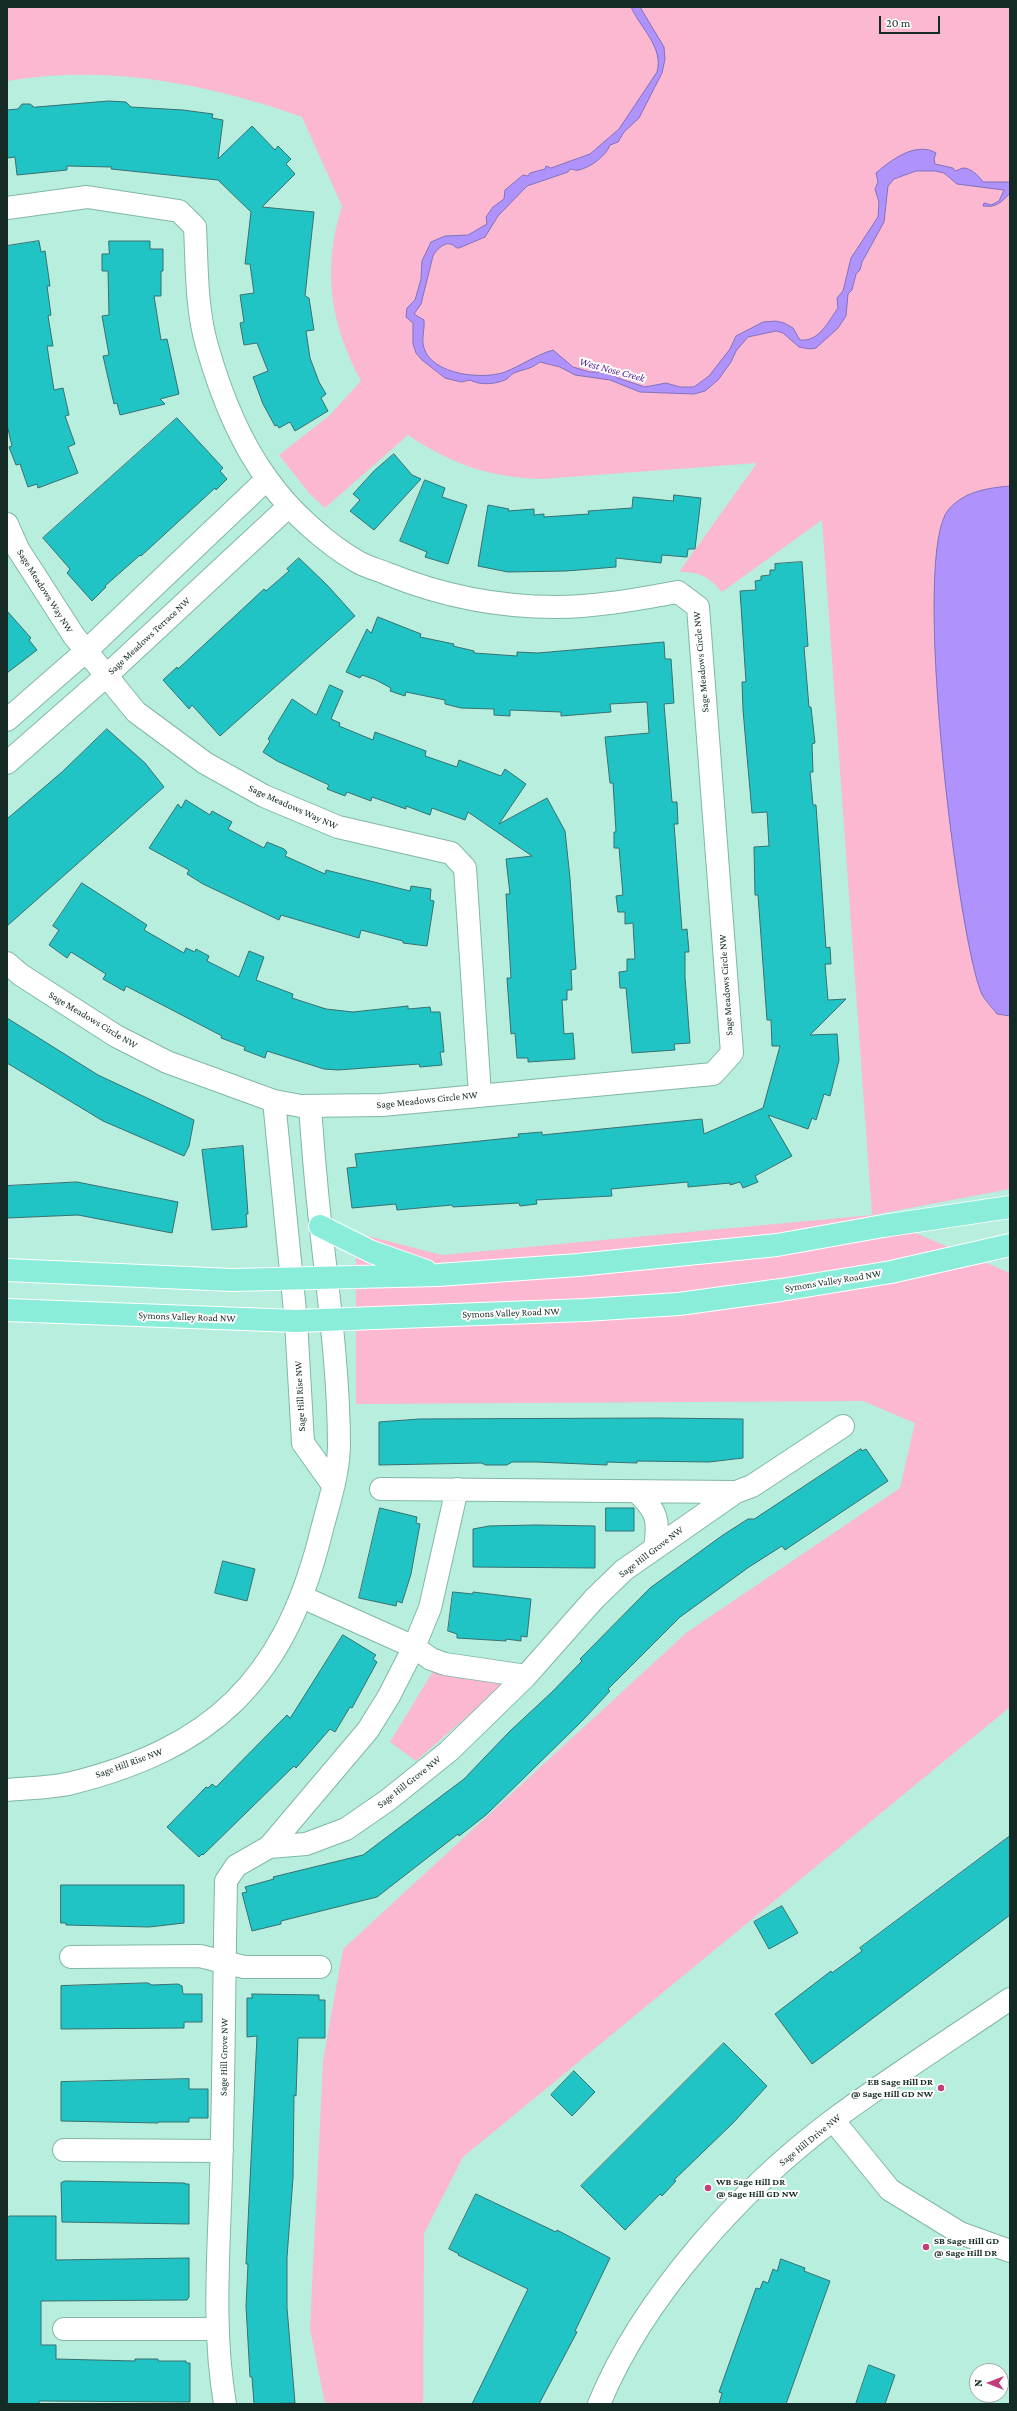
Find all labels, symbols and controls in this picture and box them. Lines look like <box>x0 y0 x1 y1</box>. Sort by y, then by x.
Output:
scale bar <box>881 8 942 34</box>
text: 20 m <box>886 16 910 30</box>
water label: West Nose Creek <box>578 355 646 385</box>
street label: Sage Meadows Way NW <box>14 547 76 635</box>
street label: Sage Meadows Terrace NW <box>105 595 193 677</box>
street label: Sage Meadows Circle NW <box>691 611 711 713</box>
street label: Sage Meadows Way NW <box>246 782 340 832</box>
street label: Sage Meadows Circle NW <box>716 934 736 1036</box>
street label: Sage Meadows Circle NW <box>46 989 140 1051</box>
street label: Sage Meadows Circle NW <box>376 1089 478 1111</box>
street label: Symons Valley Road NW <box>784 1267 882 1295</box>
street label: Symons Valley Road NW <box>462 1305 560 1321</box>
street label: Symons Valley Road NW <box>138 1309 236 1325</box>
street label: Sage Hill Rise NW <box>292 1360 308 1432</box>
street label: Sage Hill Grove NW <box>616 1524 686 1580</box>
street label: Sage Hill Rise NW <box>94 1745 164 1781</box>
street label: Sage Hill Grove NW <box>375 1753 443 1811</box>
street label: Sage Hill Grove NW <box>217 2018 231 2096</box>
place label: EB Sage Hill DR @ Sage Hill GD NW <box>851 2076 933 2100</box>
marker: EB Sage Hill DR @ Sage Hill GD NW <box>936 2083 946 2093</box>
street label: Sage Hill Drive NW <box>777 2111 843 2169</box>
place label: WB Sage Hill DR @ Sage Hill GD NW <box>716 2176 798 2200</box>
marker: WB Sage Hill DR @ Sage Hill GD NW <box>703 2183 713 2193</box>
place label: SB Sage Hill GD @ Sage Hill DR <box>934 2235 999 2258</box>
marker: SB Sage Hill GD @ Sage Hill DR <box>921 2242 931 2252</box>
north arrow <box>969 2363 1009 2403</box>
text: N <box>972 2379 984 2387</box>

